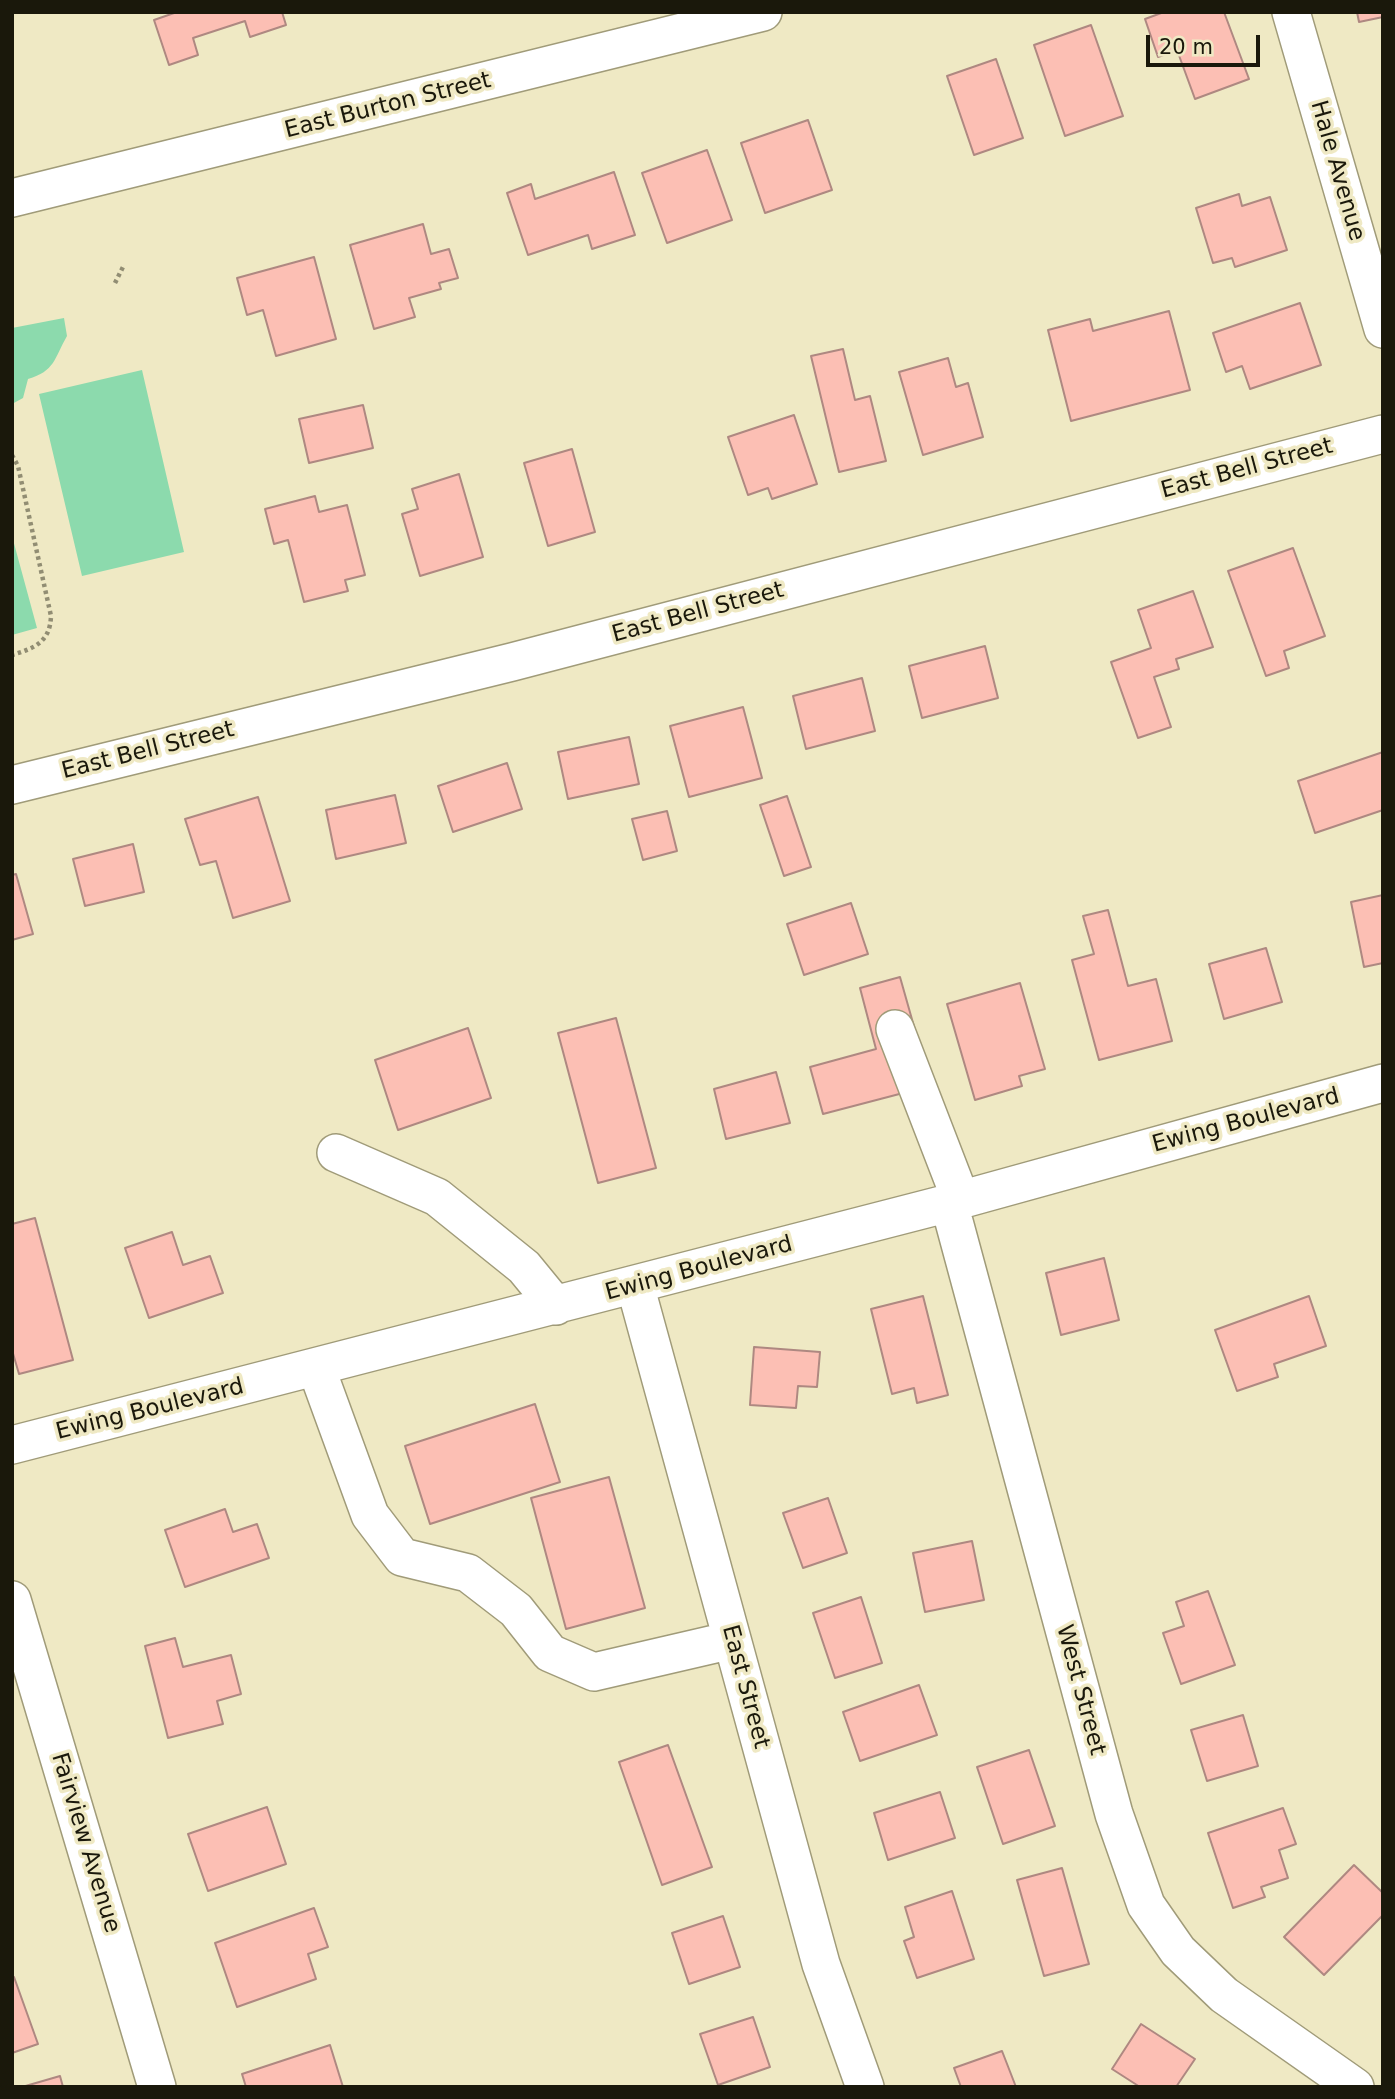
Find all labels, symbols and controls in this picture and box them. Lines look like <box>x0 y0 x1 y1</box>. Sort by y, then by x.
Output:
scale bar <box>1150 21 1264 65</box>
text: 20 m <box>1159 35 1213 59</box>
street label: East Burton Street <box>282 67 494 145</box>
street label: Hale Avenue <box>1304 98 1370 244</box>
street label: East Bell Street <box>1158 433 1336 505</box>
street label: East Bell Street <box>609 577 787 649</box>
street label: East Bell Street <box>59 716 237 786</box>
street label: Ewing Boulevard <box>1149 1083 1343 1159</box>
street label: Ewing Boulevard <box>602 1231 796 1307</box>
street label: Ewing Boulevard <box>53 1373 247 1447</box>
street label: East Street <box>715 1622 775 1752</box>
street label: West Street <box>1049 1622 1111 1758</box>
street label: Fairview Avenue <box>44 1750 126 1936</box>

